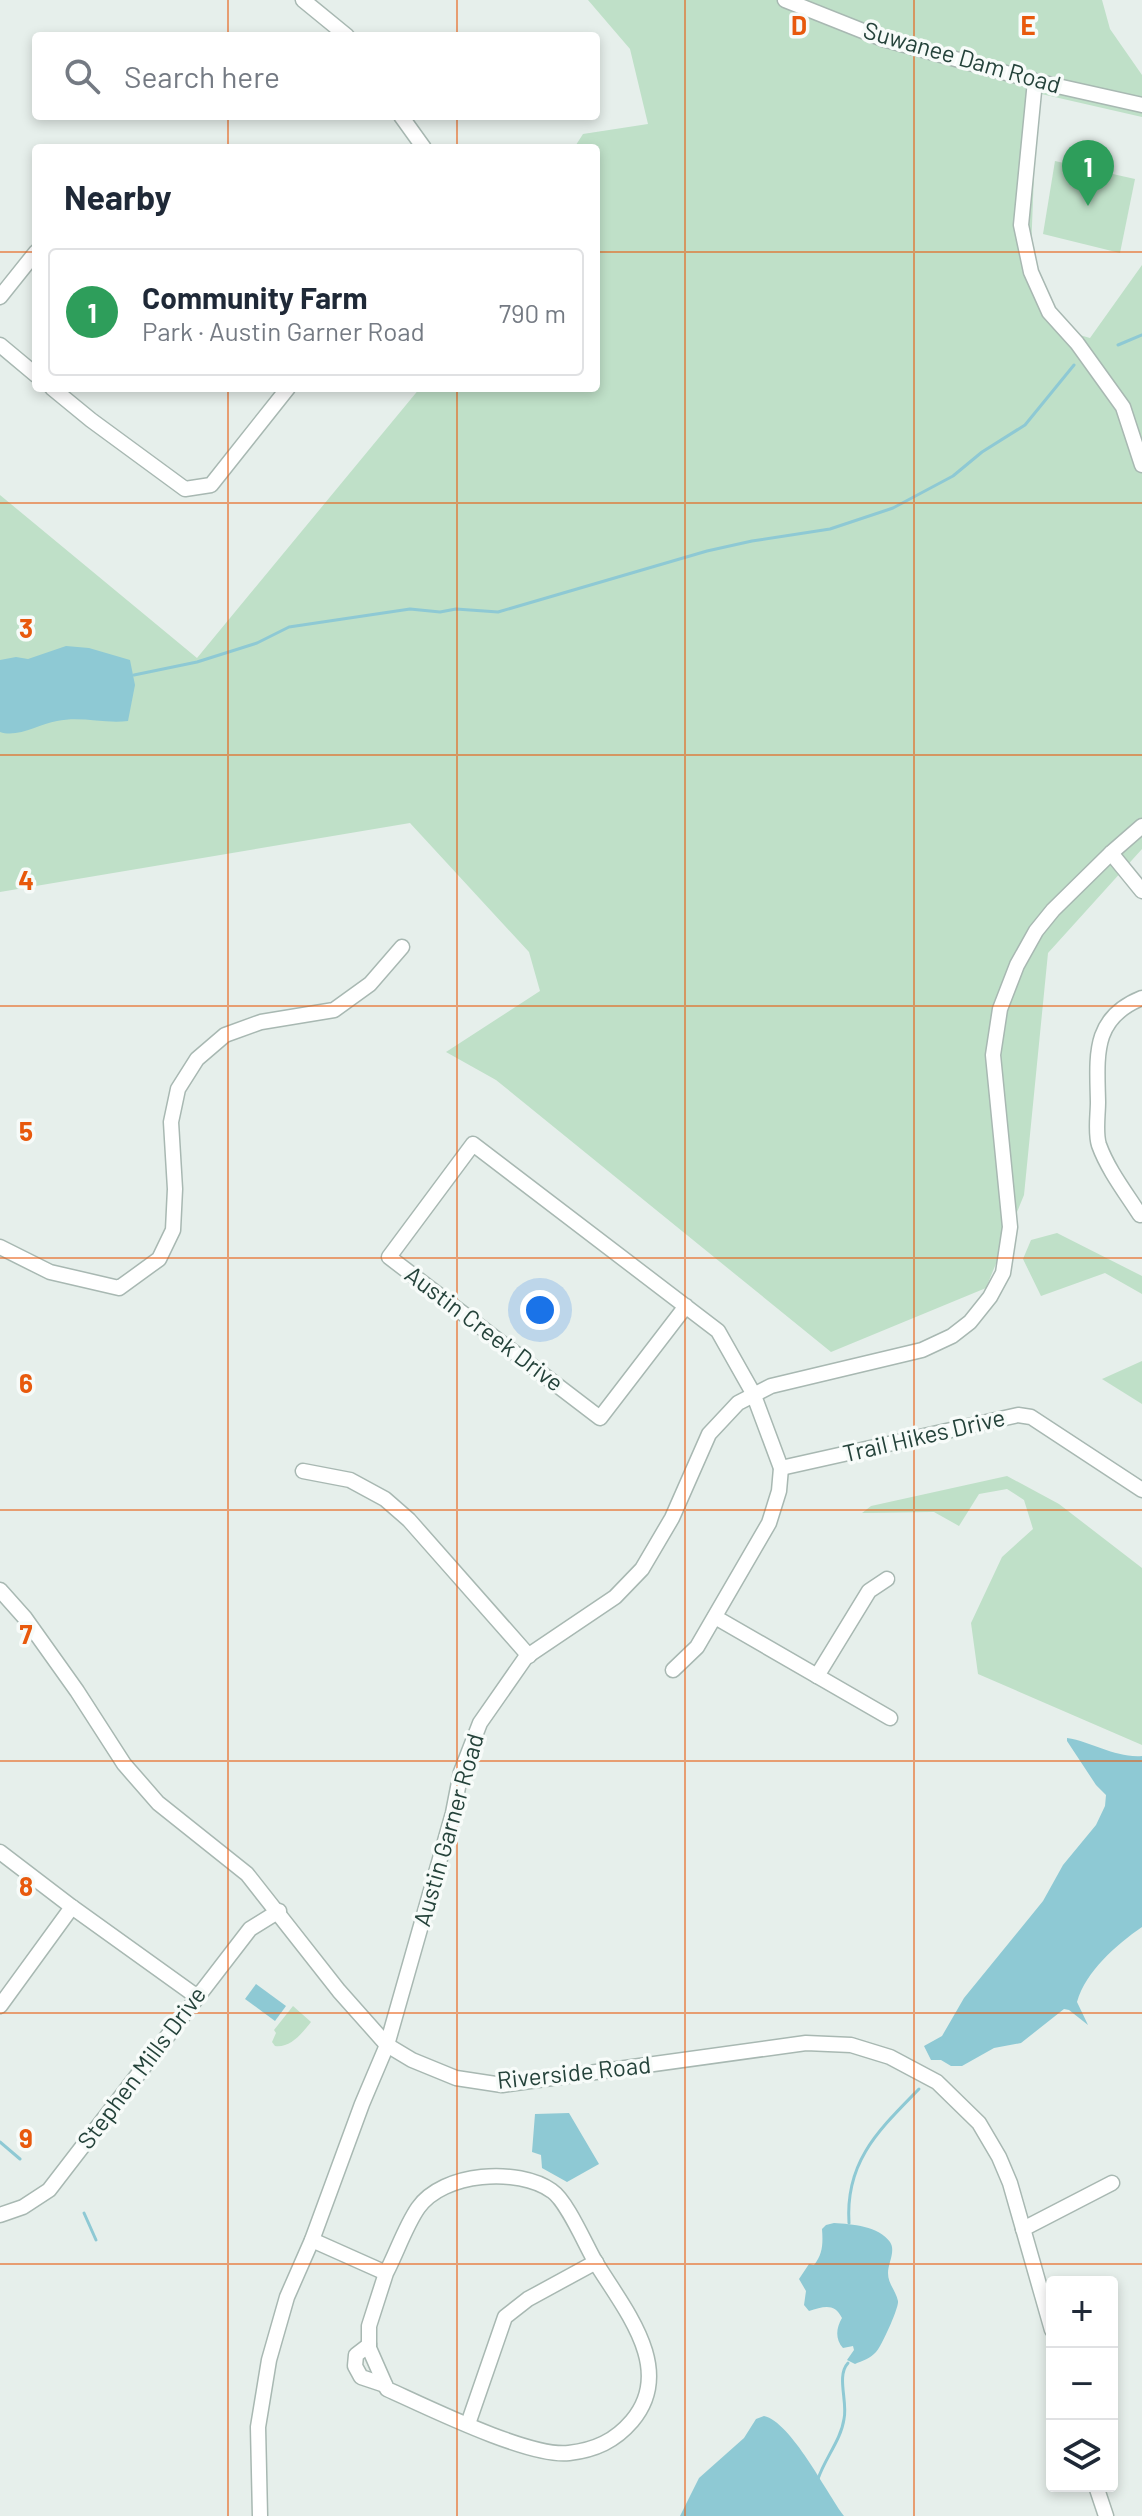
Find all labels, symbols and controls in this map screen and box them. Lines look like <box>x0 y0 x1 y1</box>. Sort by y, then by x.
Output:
text: D <box>791 9 807 40</box>
text: E <box>1020 9 1036 40</box>
street label: Suwanee Dam Road <box>860 15 1064 99</box>
search box <box>32 32 600 120</box>
icon: search <box>60 54 104 98</box>
text: Search here <box>124 58 280 94</box>
pin: 1 <box>1062 140 1114 206</box>
text: Nearby <box>64 176 172 217</box>
text: Community Farm <box>142 279 368 315</box>
text: 1 <box>87 297 97 328</box>
text: 790 m <box>499 297 566 328</box>
text: Park · Austin Garner Road <box>142 315 425 346</box>
text: 3 <box>19 612 33 643</box>
text: 4 <box>18 864 34 895</box>
text: 5 <box>19 1115 33 1146</box>
street label: Austin Creek Drive <box>400 1259 570 1397</box>
your location <box>520 1290 560 1330</box>
text: 6 <box>19 1367 33 1398</box>
street label: Trail Hikes Drive <box>840 1402 1008 1467</box>
text: 7 <box>20 1618 33 1649</box>
street label: Austin Garner Road <box>406 1730 489 1929</box>
text: 8 <box>19 1870 33 1901</box>
street label: Stephen Mills Drive <box>70 1980 211 2154</box>
street label: Riverside Road <box>495 2049 652 2094</box>
text: 9 <box>19 2122 33 2153</box>
map controls <box>1046 2276 1118 2492</box>
button: + <box>1046 2276 1118 2348</box>
button: − <box>1046 2348 1118 2420</box>
button: layers <box>1046 2420 1118 2492</box>

